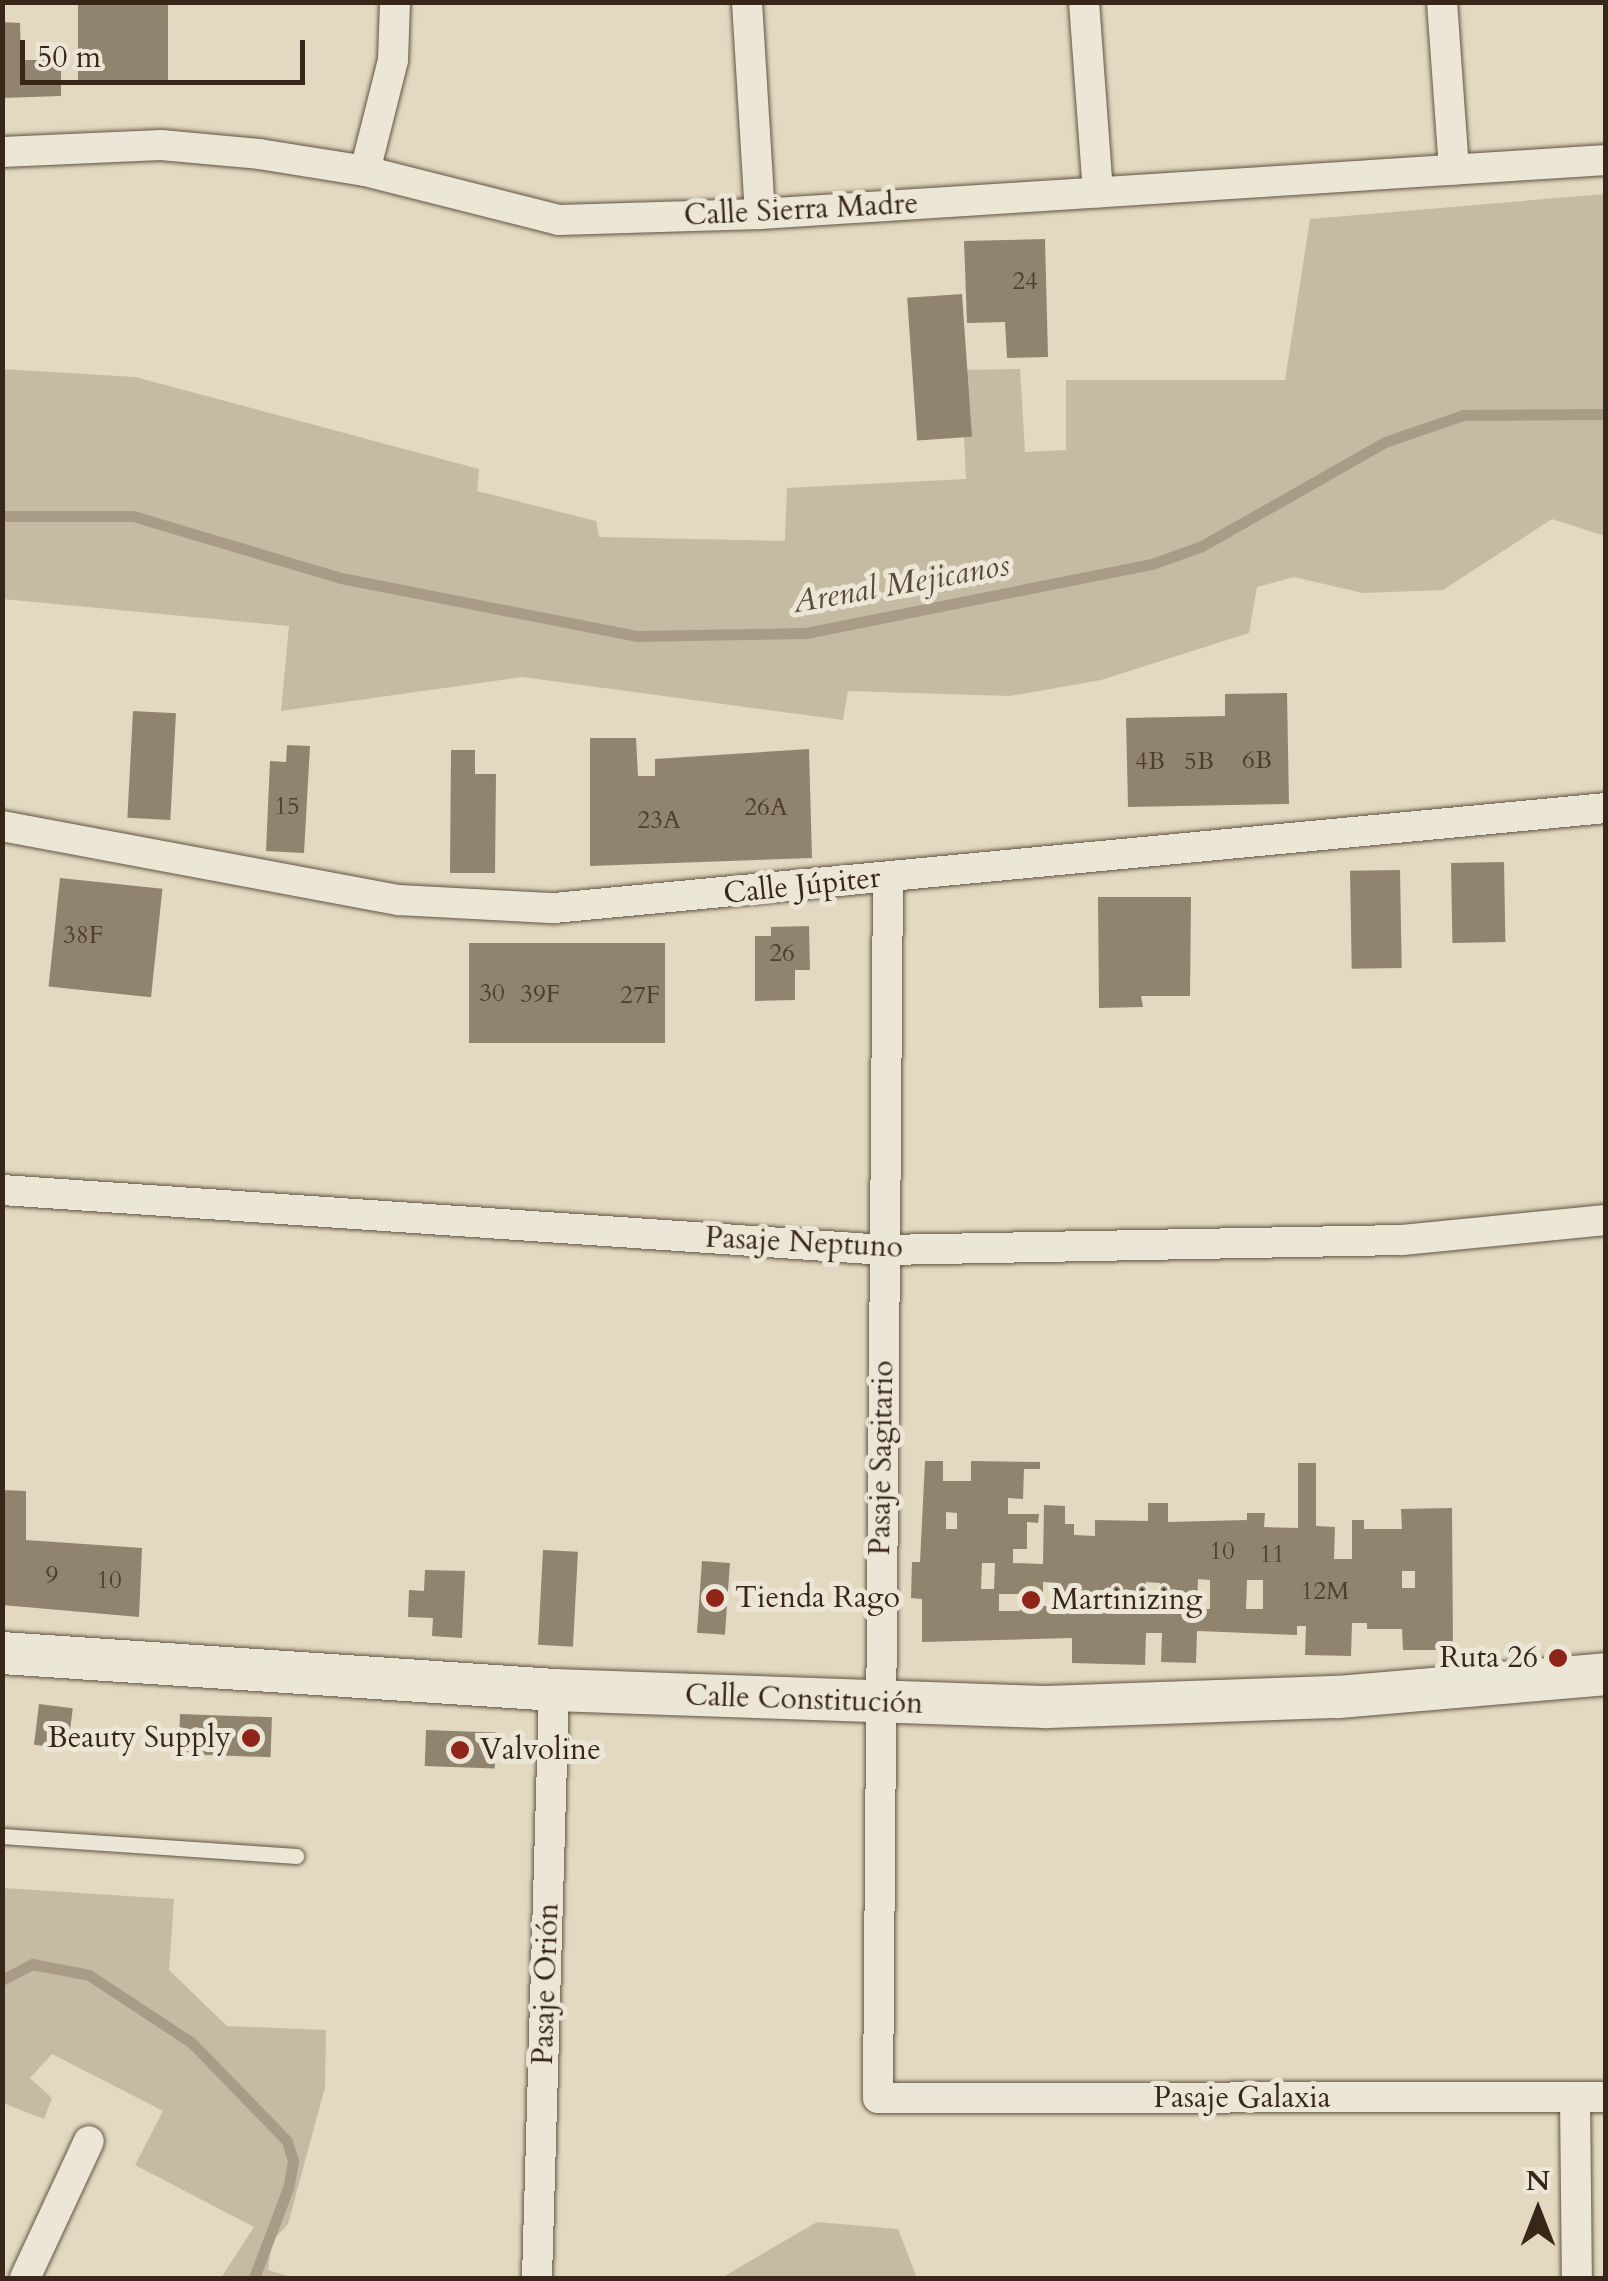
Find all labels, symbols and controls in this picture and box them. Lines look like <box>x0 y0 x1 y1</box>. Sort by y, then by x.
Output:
scale bar <box>25 20 310 82</box>
text: 50 m <box>37 37 101 78</box>
street label: Calle Sierra Madre <box>683 186 919 234</box>
house number: 24 <box>1012 266 1038 296</box>
water label: Arenal Mejicanos <box>789 546 1013 622</box>
house number: 6B <box>1242 745 1272 775</box>
house number: 4B <box>1135 746 1165 776</box>
house number: 5B <box>1184 746 1214 776</box>
house number: 15 <box>274 791 300 821</box>
house number: 26A <box>744 792 788 822</box>
house number: 23A <box>637 805 681 835</box>
street label: Calle Júpiter <box>722 860 882 912</box>
house number: 38F <box>63 920 103 950</box>
house number: 26 <box>769 938 795 968</box>
house number: 30 <box>479 978 505 1008</box>
house number: 39F <box>520 979 560 1009</box>
house number: 27F <box>620 980 660 1010</box>
street label: Pasaje Neptuno <box>704 1220 904 1266</box>
street label: Pasaje Sagitario <box>862 1360 902 1556</box>
house number: 10 <box>1209 1536 1235 1566</box>
house number: 11 <box>1259 1539 1285 1569</box>
house number: 9 <box>46 1560 58 1590</box>
house number: 10 <box>96 1565 122 1595</box>
house number: 12M <box>1300 1576 1350 1606</box>
place label: Tienda Rago <box>735 1580 900 1616</box>
place label: Martinizing <box>1051 1582 1202 1618</box>
marker: Tienda Rago <box>704 1587 726 1609</box>
marker: Martinizing <box>1020 1589 1042 1611</box>
place label: Ruta 26 <box>1440 1640 1538 1676</box>
marker: Ruta 26 <box>1547 1647 1569 1669</box>
street label: Calle Constitución <box>684 1678 924 1722</box>
place label: Beauty Supply <box>47 1720 231 1756</box>
marker: Beauty Supply <box>240 1727 262 1749</box>
place label: Valvoline <box>480 1732 601 1768</box>
marker: Valvoline <box>449 1739 471 1761</box>
street label: Pasaje Orión <box>525 1902 567 2066</box>
street label: Pasaje Galaxia <box>1153 2080 1331 2116</box>
north arrow <box>1488 2161 1588 2261</box>
text: N <box>1526 2162 1550 2200</box>

